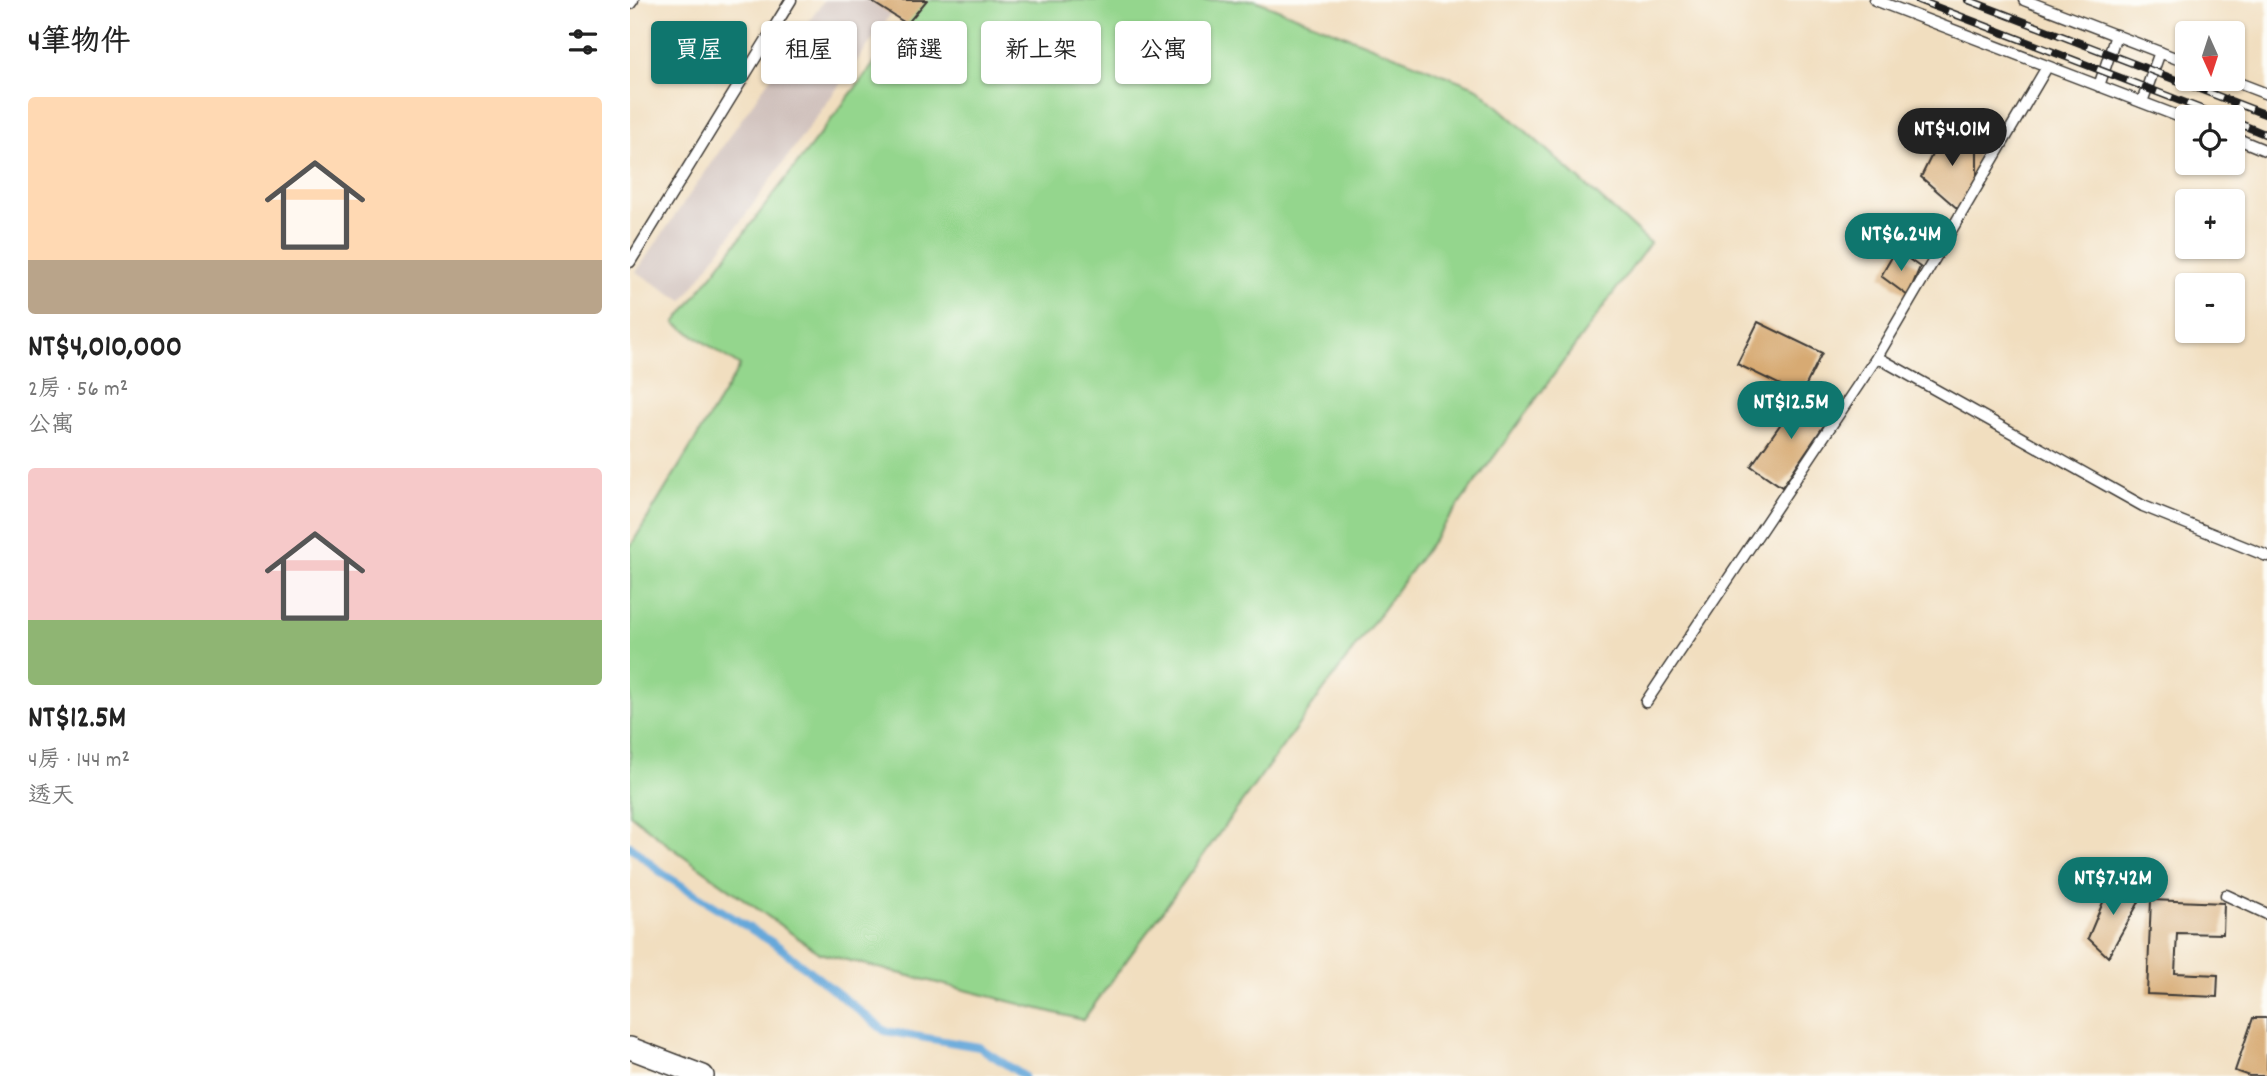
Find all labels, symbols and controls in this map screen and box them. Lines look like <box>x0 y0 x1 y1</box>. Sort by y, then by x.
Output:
chip: 買屋 <box>651 21 747 84</box>
chip: 租屋 <box>761 21 857 84</box>
chip: 篩選 <box>871 21 967 84</box>
chip: 新上架 <box>981 21 1101 84</box>
chip: 公寓 <box>1115 21 1211 84</box>
north arrow <box>2175 21 2245 91</box>
map controls <box>2175 21 2245 343</box>
text: 4筆物件 <box>28 23 130 66</box>
icon: filters <box>564 23 602 61</box>
button: locate <box>2175 105 2245 175</box>
pin: NT$4.01M <box>1880 108 2024 168</box>
text: NT$4.01M <box>1914 114 1990 147</box>
icon: home <box>252 142 378 268</box>
button: + <box>2175 189 2245 259</box>
pin: NT$6.24M <box>1829 214 1973 273</box>
text: NT$6.24M <box>1861 219 1941 252</box>
button: − <box>2175 273 2245 343</box>
text: NT$4,010,000 <box>28 328 182 371</box>
text: 2房 · 56 m² <box>28 374 128 407</box>
pin: NT$12.5M <box>1719 382 1863 441</box>
text: NT$12.5M <box>1753 387 1829 420</box>
text: 公寓 <box>28 410 74 443</box>
icon: home <box>252 513 378 639</box>
text: NT$12.5M <box>28 699 126 742</box>
text: 4房 · 144 m² <box>28 745 130 778</box>
text: 透天 <box>28 781 74 814</box>
pin: NT$7.42M <box>2041 858 2185 917</box>
text: NT$7.42M <box>2074 863 2152 896</box>

